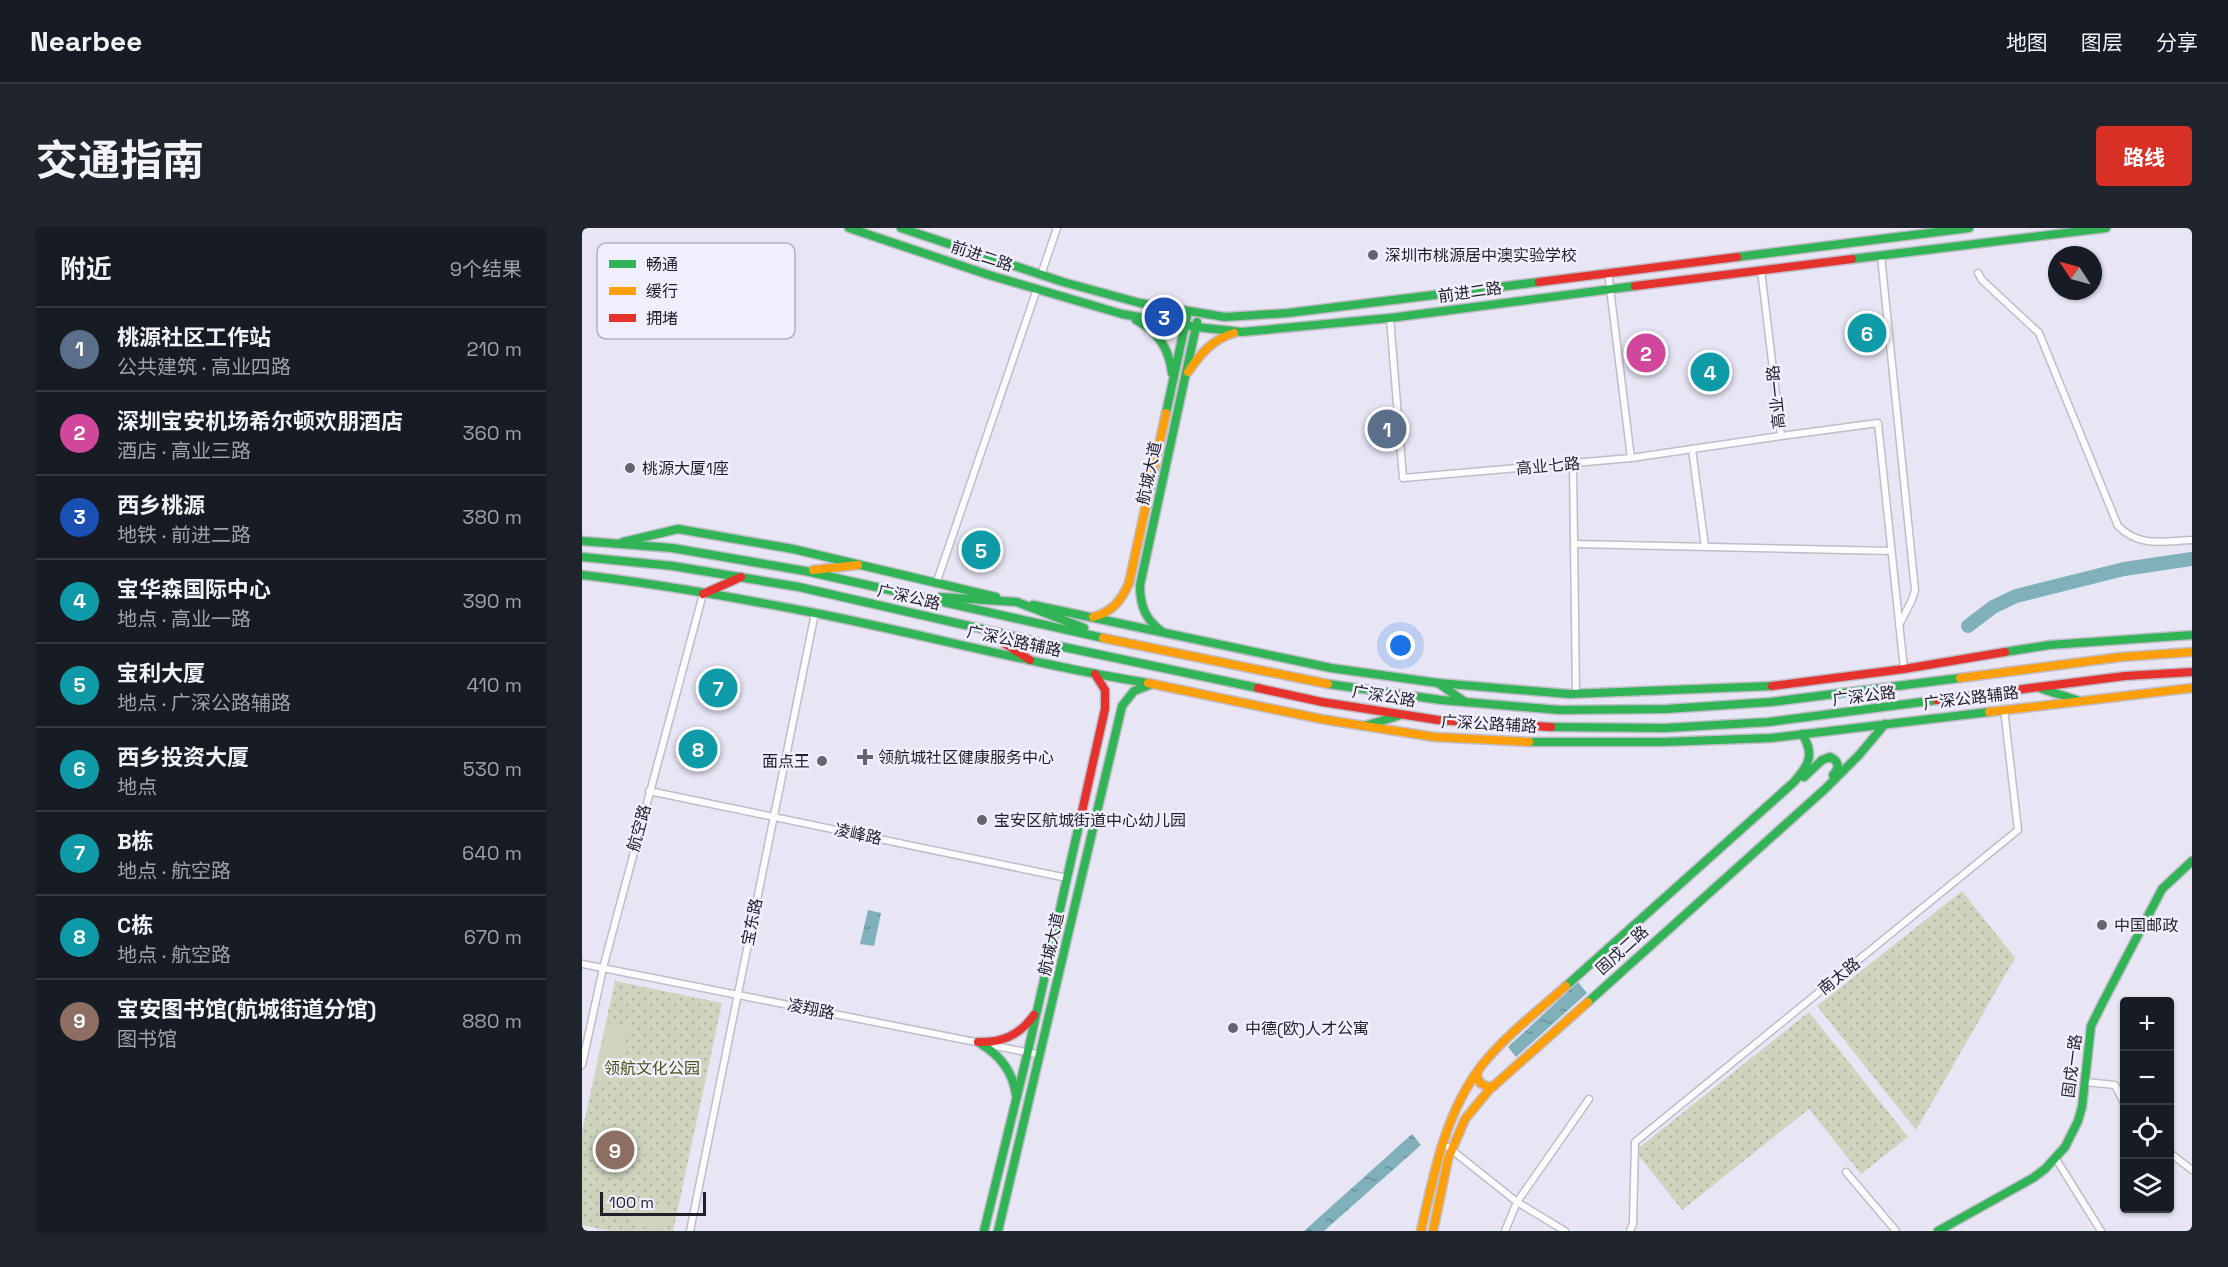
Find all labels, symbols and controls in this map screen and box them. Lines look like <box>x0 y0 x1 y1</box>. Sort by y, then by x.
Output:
text: Nearbee <box>30 23 142 59</box>
text: 地图 <box>2006 29 2048 56</box>
text: 图层 <box>2081 29 2123 56</box>
text: 分享 <box>2156 29 2198 56</box>
button: 路线 <box>2096 126 2192 186</box>
text: 交通指南 <box>36 134 204 187</box>
street label: 前进二路 <box>948 236 1016 276</box>
legend <box>597 243 795 339</box>
place label: 深圳市桃源居中澳实验学校 <box>1385 245 1577 266</box>
north arrow <box>2048 246 2102 300</box>
marker: 深圳市桃源居中澳实验学校 <box>1366 248 1380 262</box>
text: 附近 <box>60 252 112 286</box>
text: 畅通 <box>646 254 678 275</box>
text: 9个结果 <box>450 256 522 282</box>
street label: 前进二路 <box>1437 277 1503 307</box>
text: 缓行 <box>646 281 678 302</box>
pin: 3 <box>1144 294 1184 340</box>
text: 拥堵 <box>646 308 678 329</box>
pin: 6 <box>1848 310 1886 356</box>
text: 桃源社区工作站 <box>117 323 271 351</box>
pin: 2 <box>1626 330 1666 376</box>
text: 1 <box>75 336 84 362</box>
text: 210 m <box>466 336 522 362</box>
pin: 4 <box>1690 350 1730 394</box>
text: 公共建筑 · 高业四路 <box>117 354 291 380</box>
street label: 高业一路 <box>1762 364 1790 430</box>
pin: 1 <box>1368 406 1406 452</box>
text: 深圳宝安机场希尔顿欢朋酒店 <box>117 407 403 435</box>
text: 2 <box>74 420 85 446</box>
text: 360 m <box>463 420 522 446</box>
text: 酒店 · 高业三路 <box>117 438 251 464</box>
street label: 航城大道 <box>1132 440 1166 506</box>
street label: 高业七路 <box>1515 453 1581 479</box>
place label: 桃源大厦1座 <box>642 458 729 479</box>
marker: 桃源大厦1座 <box>623 461 637 475</box>
text: 西乡桃源 <box>117 491 205 519</box>
text: 3 <box>73 504 86 530</box>
text: 380 m <box>462 504 522 530</box>
text: 地铁 · 前进二路 <box>117 522 251 548</box>
pin: 5 <box>962 528 1000 572</box>
text: 宝华森国际中心 <box>117 575 271 603</box>
street label: 广深公路 <box>875 580 943 614</box>
text: 4 <box>73 588 86 614</box>
text: 390 m <box>463 588 522 614</box>
text: 地点 · 高业一路 <box>117 606 251 632</box>
street label: 广深公路辅路 <box>965 621 1063 661</box>
your location <box>1386 631 1415 660</box>
text: 宝利大厦 <box>117 659 205 687</box>
pin: 7 <box>698 666 738 710</box>
text: 5 <box>74 672 86 698</box>
text: 410 m <box>466 672 522 698</box>
street label: 广深公路 <box>1351 681 1417 711</box>
street label: 广深公路 <box>1831 682 1897 710</box>
street label: 广深公路辅路 <box>1922 682 2020 714</box>
text: 地点 · 广深公路辅路 <box>117 690 291 716</box>
street label: 广深公路辅路 <box>1441 711 1537 737</box>
pin: 8 <box>678 726 718 772</box>
text: 西乡投资大厦 <box>117 743 249 771</box>
place label: 领航城社区健康服务中心 <box>878 747 1054 768</box>
marker: 领航城社区健康服务中心 <box>856 748 874 766</box>
place label: 面点王 <box>762 751 810 772</box>
marker: 面点王 <box>815 754 829 768</box>
text: 6 <box>73 756 86 782</box>
text: 530 m <box>463 756 522 782</box>
text: 地点 <box>117 774 157 800</box>
street label: 航空路 <box>623 802 655 854</box>
place label: 宝安区航城街道中心幼儿园 <box>994 810 1186 831</box>
marker: 宝安区航城街道中心幼儿园 <box>975 813 989 827</box>
street label: 凌峰路 <box>832 819 884 849</box>
text: B栋 <box>117 827 154 855</box>
text: 7 <box>74 840 85 866</box>
text: 640 m <box>462 840 522 866</box>
text: 地点 · 航空路 <box>117 858 231 884</box>
street label: 宝东路 <box>737 896 767 948</box>
street label: 航城大道 <box>1034 910 1068 978</box>
text: C栋 <box>117 911 153 939</box>
place label: 中国邮政 <box>2114 915 2178 936</box>
marker: 中国邮政 <box>2095 918 2109 932</box>
street label: 固戍二路 <box>1591 921 1653 979</box>
text: 8 <box>74 924 86 950</box>
text: 670 m <box>464 924 522 950</box>
text: 地点 · 航空路 <box>117 942 231 968</box>
street label: 南太路 <box>1814 953 1864 999</box>
street label: 凌翔路 <box>785 994 837 1024</box>
text: 宝安图书馆(航城街道分馆) <box>117 995 376 1023</box>
map controls <box>2120 997 2174 1213</box>
button: + <box>2120 997 2174 1051</box>
text: 9 <box>73 1008 86 1034</box>
text: 880 m <box>462 1008 522 1034</box>
place label: 中德(欧)人才公寓 <box>1245 1018 1369 1039</box>
marker: 中德(欧)人才公寓 <box>1226 1021 1240 1035</box>
text: 图书馆 <box>117 1026 177 1052</box>
street label: 固戍一路 <box>2058 1033 2086 1099</box>
button: − <box>2120 1051 2174 1105</box>
park label: 领航文化公园 <box>604 1058 700 1079</box>
button: locate <box>2120 1105 2174 1159</box>
pin: 9 <box>596 1128 634 1172</box>
button: layers <box>2120 1159 2174 1213</box>
scale bar <box>600 1189 706 1216</box>
text: 100 m <box>609 1192 654 1213</box>

